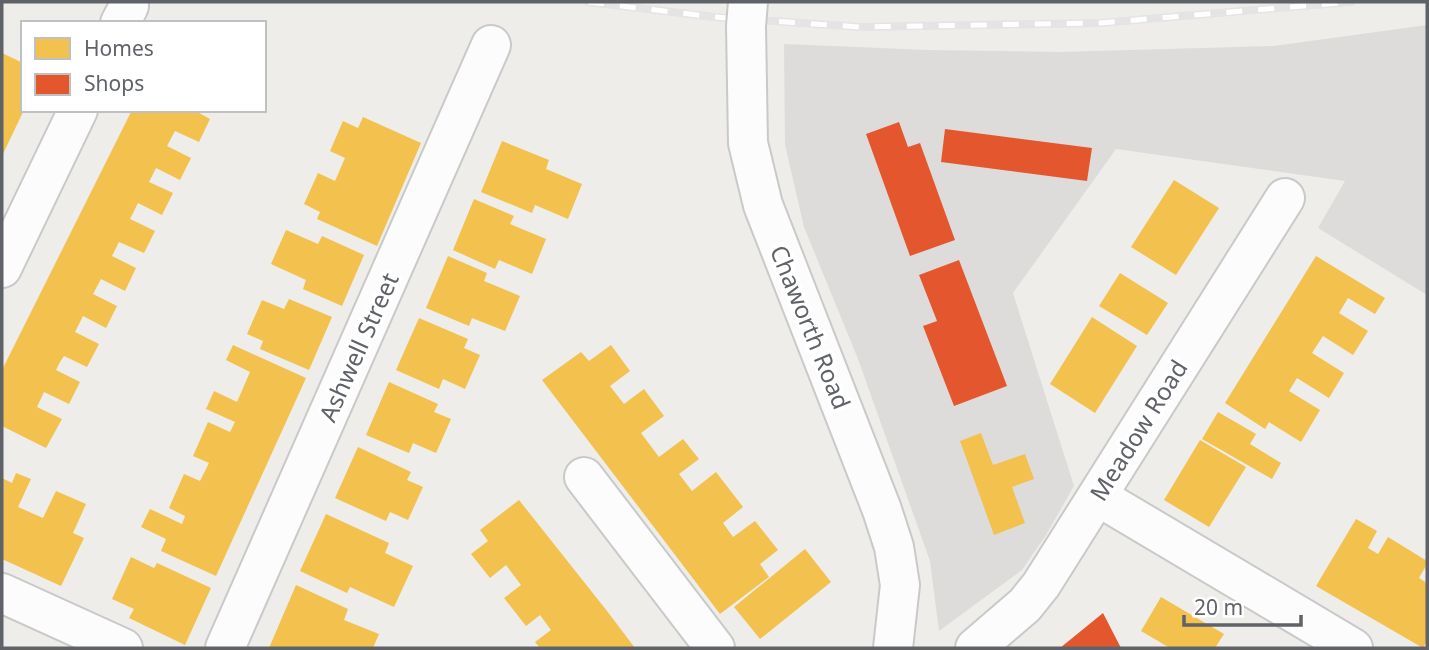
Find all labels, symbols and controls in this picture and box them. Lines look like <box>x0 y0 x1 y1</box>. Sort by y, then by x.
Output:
legend <box>21 21 266 112</box>
text: Homes <box>84 34 154 62</box>
text: Shops <box>84 69 144 97</box>
street label: Chaworth Road <box>763 240 859 414</box>
street label: Ashwell Street <box>310 267 406 427</box>
street label: Meadow Road <box>1082 353 1194 507</box>
scale bar <box>1184 584 1301 628</box>
text: 20 m <box>1194 593 1243 621</box>

